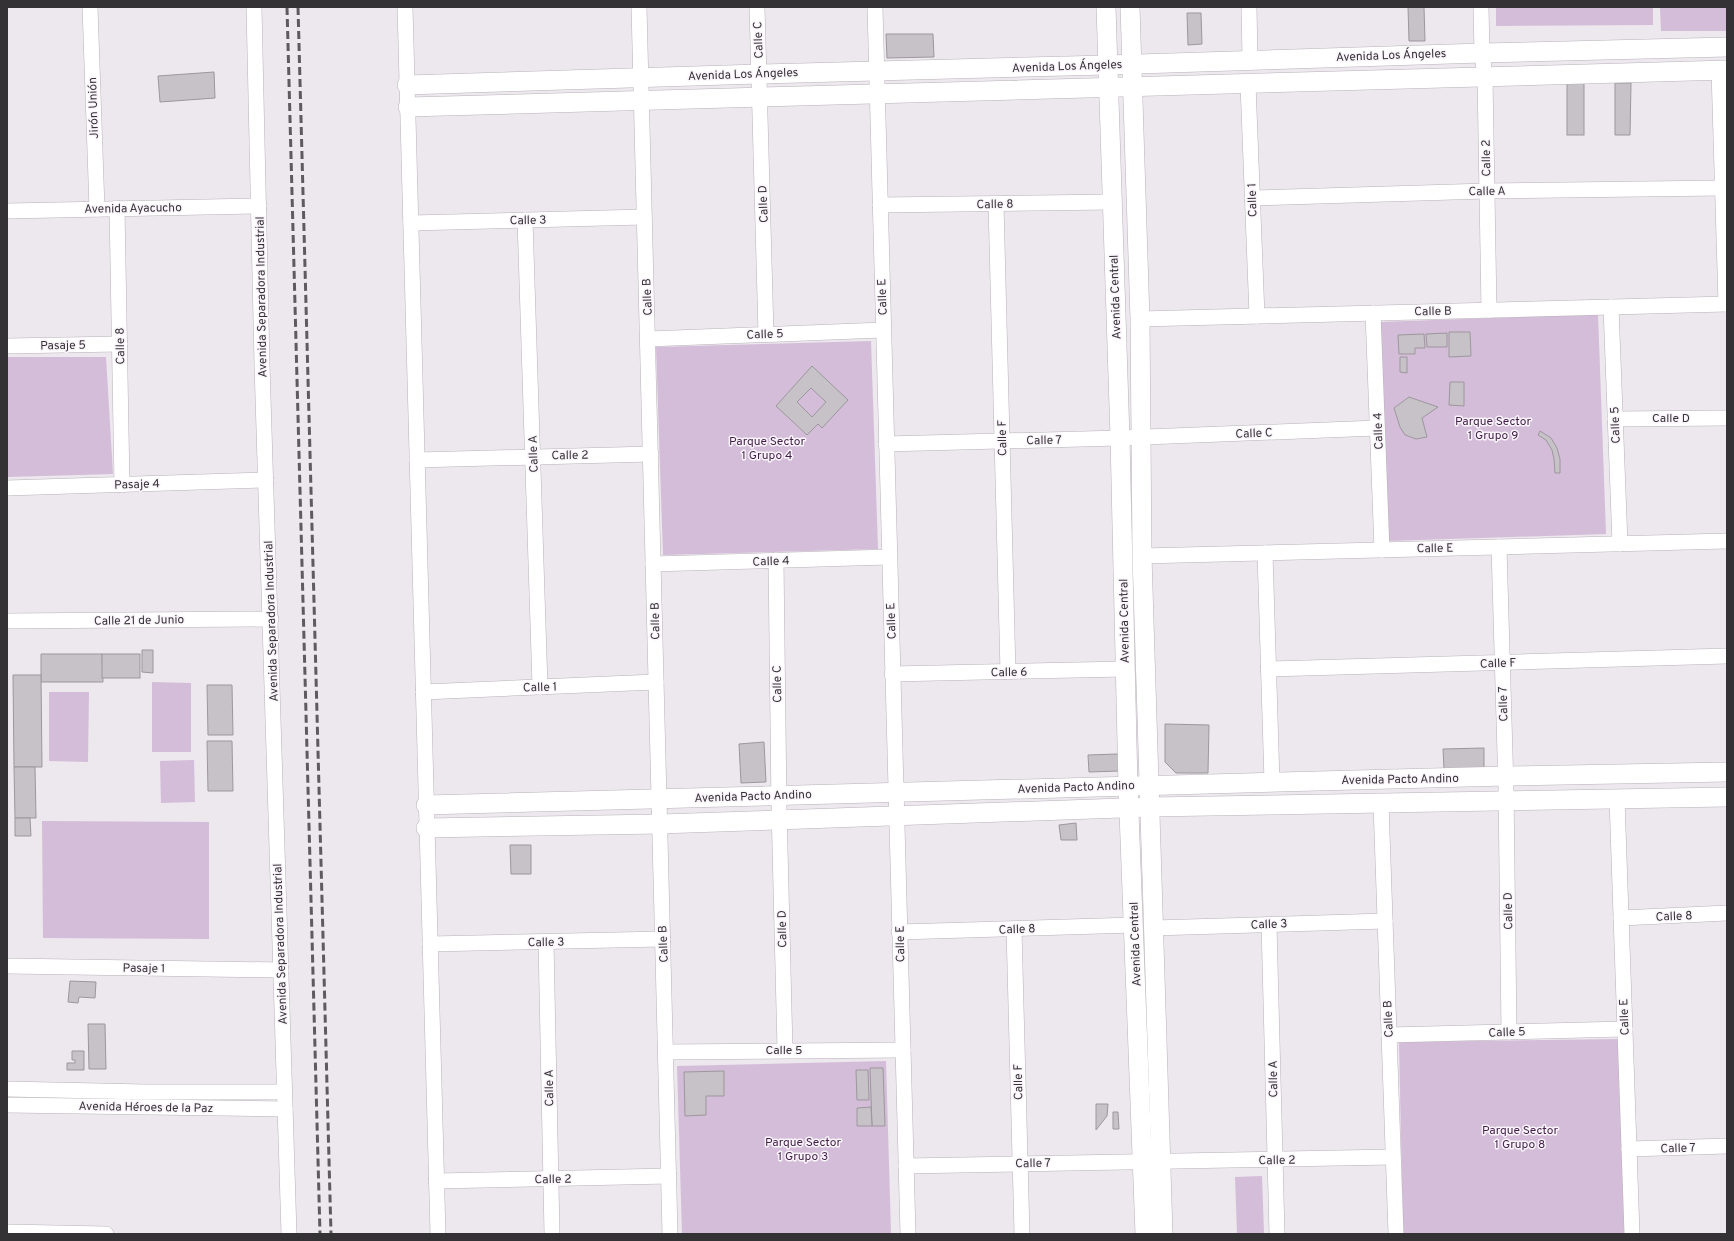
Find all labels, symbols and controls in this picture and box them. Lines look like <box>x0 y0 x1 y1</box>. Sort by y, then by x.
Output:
street label: Calle C <box>750 21 768 59</box>
street label: Avenida Los Ángeles <box>1336 46 1447 66</box>
street label: Avenida Los Ángeles <box>1012 57 1123 77</box>
street label: Avenida Los Ángeles <box>688 65 799 85</box>
street label: Jirón Unión <box>85 77 103 139</box>
street label: Calle 2 <box>1479 139 1495 177</box>
street label: Calle 1 <box>1244 183 1262 217</box>
street label: Calle A <box>1468 184 1506 200</box>
street label: Calle D <box>755 185 773 223</box>
street label: Calle 8 <box>976 197 1014 213</box>
street label: Avenida Ayacucho <box>84 200 182 218</box>
street label: Calle 3 <box>509 213 547 229</box>
street label: Avenida Separadora Industrial <box>253 216 271 378</box>
street label: Avenida Central <box>1107 254 1125 340</box>
street label: Calle B <box>639 278 657 316</box>
street label: Calle E <box>874 278 892 316</box>
street label: Calle B <box>1414 304 1452 320</box>
street label: Calle 5 <box>746 326 784 344</box>
street label: Calle 8 <box>113 327 129 365</box>
street label: Pasaje 5 <box>40 338 86 354</box>
street label: Calle 5 <box>1607 406 1625 444</box>
street label: Calle D <box>1652 411 1690 427</box>
street label: Calle 4 <box>1370 412 1388 450</box>
park label: Parque Sector 1 Grupo 9 <box>1455 414 1531 444</box>
street label: Calle F <box>995 419 1011 456</box>
street label: Calle C <box>1235 425 1273 443</box>
street label: Calle 7 <box>1026 433 1062 449</box>
park label: Parque Sector 1 Grupo 4 <box>729 434 805 464</box>
street label: Calle A <box>525 435 543 473</box>
street label: Calle 2 <box>551 448 589 464</box>
street label: Pasaje 4 <box>114 476 160 494</box>
street label: Avenida Separadora Industrial <box>261 540 283 702</box>
street label: Calle E <box>1416 541 1454 557</box>
street label: Calle 4 <box>752 553 790 571</box>
street label: Avenida Central <box>1116 578 1134 664</box>
street label: Calle B <box>648 602 664 640</box>
street label: Calle E <box>883 602 901 640</box>
street label: Calle 21 de Junio <box>94 612 185 630</box>
street label: Calle F <box>1480 655 1517 673</box>
street label: Calle C <box>770 665 786 703</box>
street label: Calle 6 <box>990 665 1028 681</box>
street label: Calle 1 <box>523 679 557 697</box>
street label: Calle 7 <box>1495 686 1513 722</box>
street label: Avenida Pacto Andino <box>1341 771 1459 789</box>
street label: Avenida Pacto Andino <box>1017 778 1135 798</box>
street label: Avenida Pacto Andino <box>694 787 812 807</box>
street label: Avenida Separadora Industrial <box>270 863 292 1025</box>
street label: Calle D <box>1501 892 1517 930</box>
street label: Avenida Central <box>1127 901 1145 987</box>
street label: Calle 8 <box>1655 908 1693 926</box>
street label: Calle D <box>775 910 791 948</box>
street label: Calle 3 <box>1250 916 1288 934</box>
street label: Calle 8 <box>998 921 1036 939</box>
street label: Calle B <box>655 925 673 963</box>
street label: Calle E <box>893 925 909 963</box>
street label: Calle 3 <box>527 935 565 951</box>
street label: Pasaje 1 <box>123 961 165 977</box>
street label: Calle E <box>1616 998 1634 1036</box>
street label: Calle B <box>1380 1000 1398 1038</box>
street label: Calle 5 <box>1488 1024 1526 1042</box>
street label: Calle 5 <box>765 1043 803 1059</box>
street label: Calle A <box>1266 1060 1282 1098</box>
street label: Calle F <box>1011 1063 1027 1100</box>
street label: Calle A <box>542 1069 558 1107</box>
street label: Avenida Héroes de la Paz <box>78 1099 214 1117</box>
park label: Parque Sector 1 Grupo 8 <box>1482 1123 1558 1153</box>
park label: Parque Sector 1 Grupo 3 <box>765 1135 841 1165</box>
street label: Calle 7 <box>1660 1140 1696 1158</box>
street label: Calle 2 <box>1258 1153 1296 1169</box>
street label: Calle 7 <box>1015 1156 1051 1172</box>
street label: Calle 2 <box>534 1172 572 1188</box>

